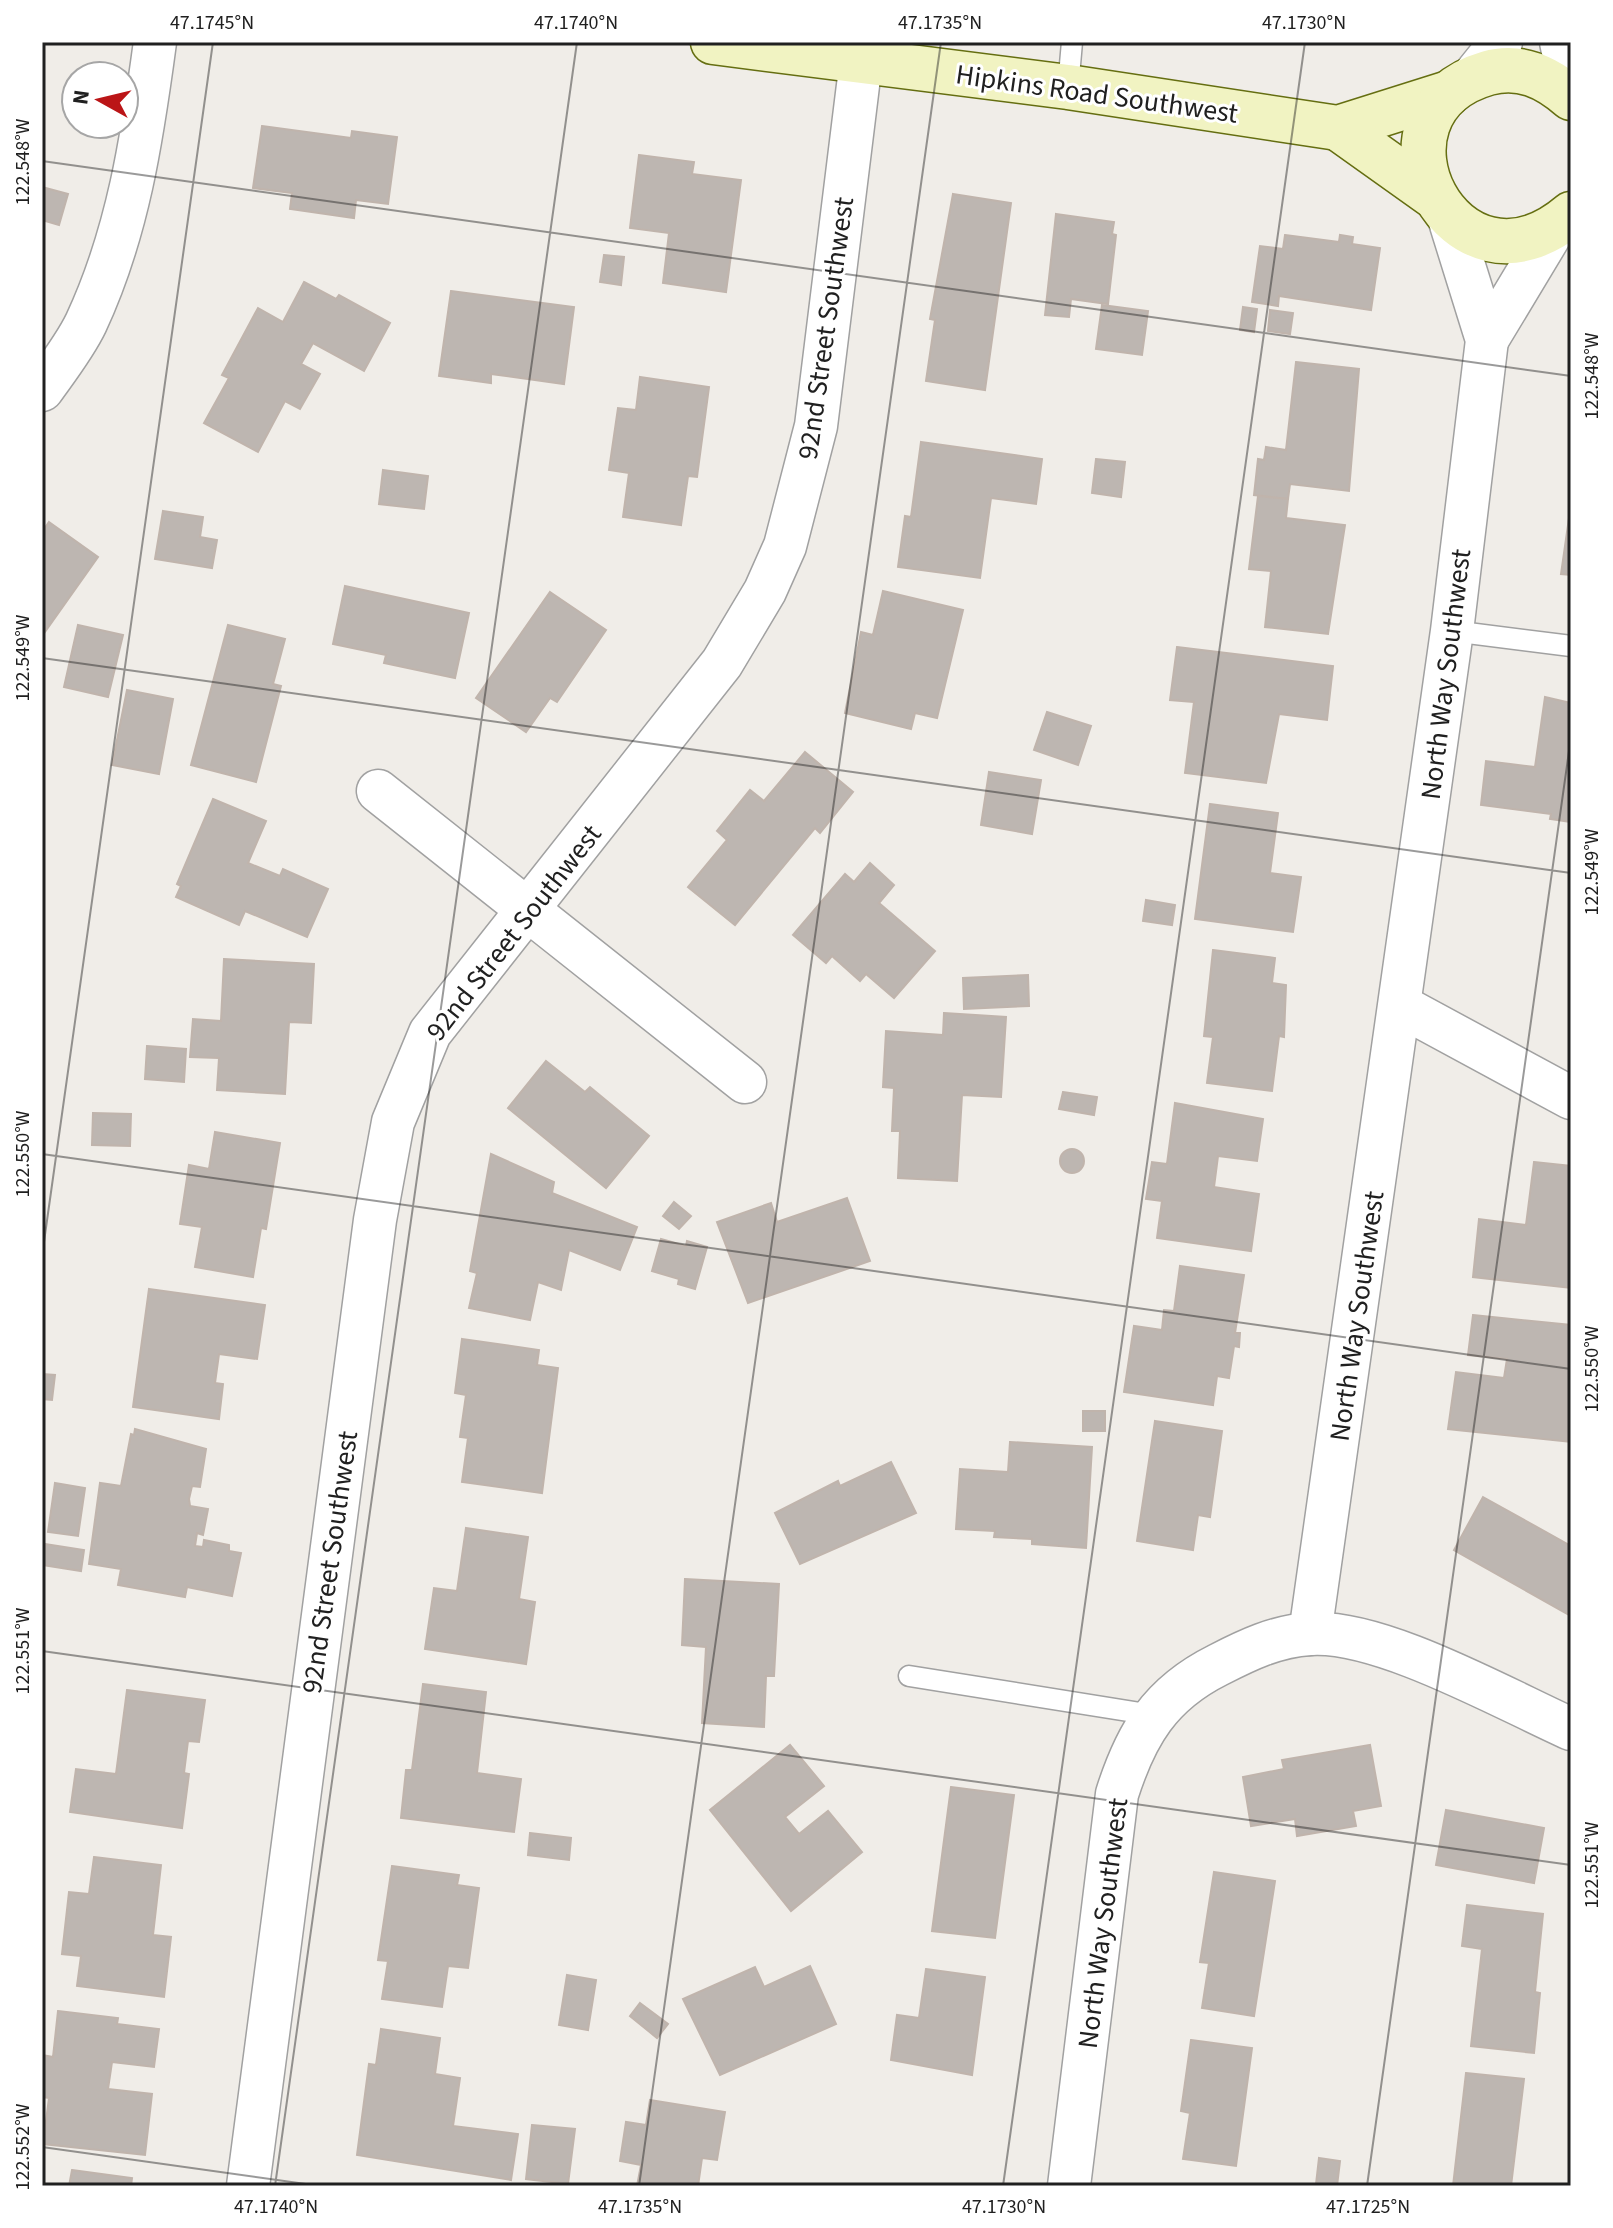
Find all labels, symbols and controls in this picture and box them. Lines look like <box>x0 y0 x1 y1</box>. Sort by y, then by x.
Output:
text: 47.1745°N <box>170 9 254 37</box>
text: 47.1740°N <box>534 9 618 37</box>
text: 47.1735°N <box>898 9 982 37</box>
text: 47.1730°N <box>1262 9 1346 37</box>
street label: Hipkins Road Southwest <box>953 54 1241 134</box>
north arrow <box>60 60 140 140</box>
text: N <box>64 88 98 107</box>
text: 122.548°W <box>9 118 37 205</box>
street label: 92nd Street Southwest <box>788 194 864 462</box>
text: 122.548°W <box>1578 332 1606 419</box>
street label: North Way Southwest <box>1411 546 1481 802</box>
text: 122.549°W <box>9 614 37 701</box>
street label: 92nd Street Southwest <box>417 816 611 1049</box>
text: 122.549°W <box>1578 828 1606 915</box>
text: 122.550°W <box>9 1110 37 1197</box>
street label: North Way Southwest <box>1320 1188 1394 1444</box>
text: 122.550°W <box>1578 1325 1606 1412</box>
street label: 92nd Street Southwest <box>292 1428 368 1696</box>
text: 122.551°W <box>9 1607 37 1694</box>
street label: North Way Southwest <box>1068 1795 1138 2051</box>
text: 122.551°W <box>1578 1821 1606 1908</box>
text: 122.552°W <box>9 2103 37 2190</box>
text: 47.1740°N <box>234 2193 318 2221</box>
text: 47.1735°N <box>598 2193 682 2221</box>
text: 47.1730°N <box>962 2193 1046 2221</box>
text: 47.1725°N <box>1326 2193 1410 2221</box>

